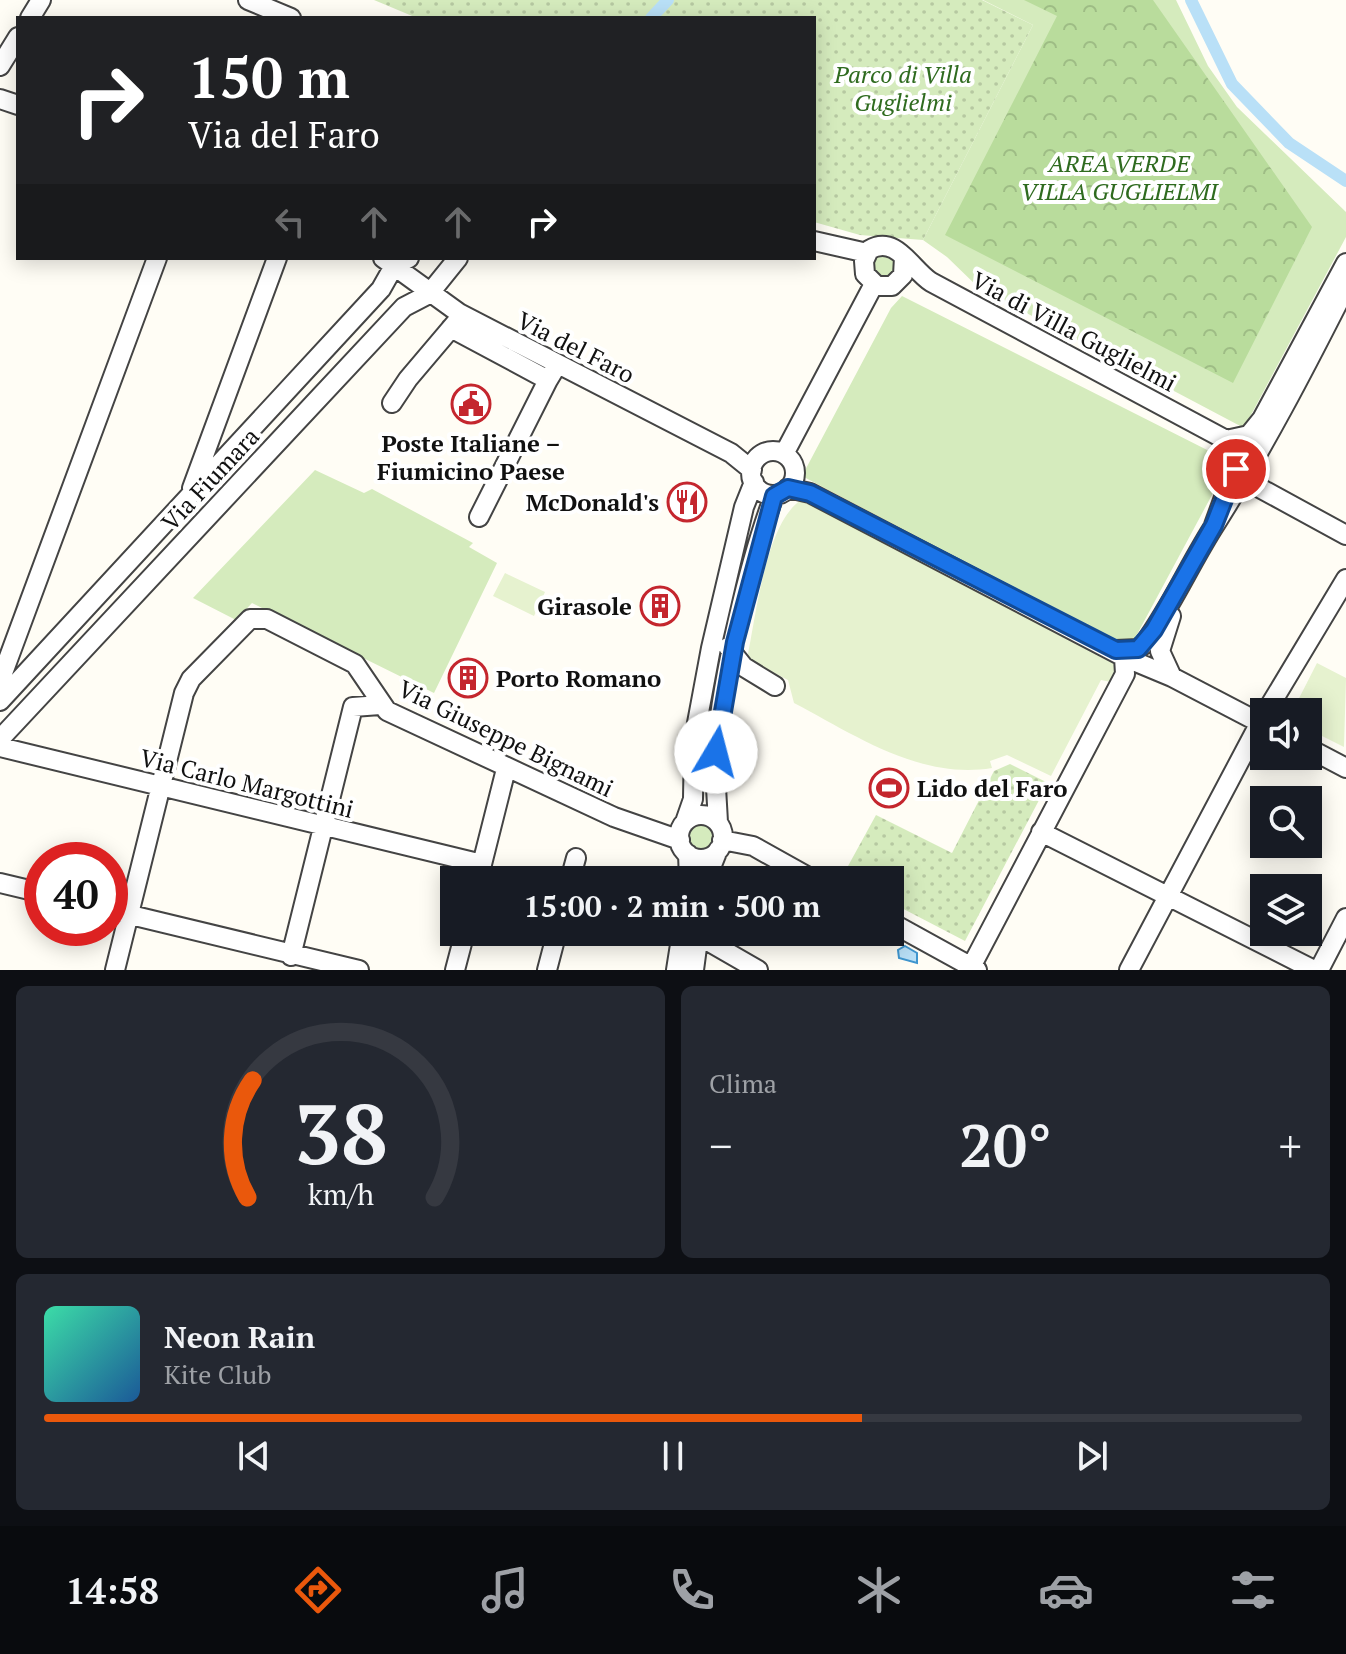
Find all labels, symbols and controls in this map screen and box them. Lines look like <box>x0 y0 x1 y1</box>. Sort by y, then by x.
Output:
text: 150 m <box>188 40 350 114</box>
icon: right <box>56 48 160 152</box>
park label: Parco di Villa Guglielmi <box>833 58 972 118</box>
text: Via del Faro <box>188 111 380 158</box>
park label: AREA VERDE VILLA GUGLIELMI <box>1021 147 1219 207</box>
icon: left <box>268 200 312 244</box>
icon: ahead <box>352 200 396 244</box>
icon: ahead <box>436 200 480 244</box>
icon: right <box>520 200 564 244</box>
street label: Via di Villa Guglielmi <box>966 263 1182 399</box>
street label: Via del Faro <box>512 304 640 390</box>
public building icon: Poste Italiane – Fiumicino Paese <box>450 383 492 425</box>
street label: Via Fiumara <box>154 421 266 537</box>
place label: Poste Italiane – Fiumicino Paese <box>377 427 565 487</box>
pin <box>1202 435 1270 503</box>
icon: arrive <box>1214 447 1258 491</box>
restaurant icon: McDonald's <box>666 481 708 523</box>
place label: McDonald's <box>526 486 659 518</box>
building icon: Girasole <box>639 585 681 627</box>
place label: Girasole <box>537 590 632 622</box>
building icon: Porto Romano <box>447 657 489 699</box>
place label: Porto Romano <box>496 662 661 694</box>
street label: Via Giuseppe Bignami <box>393 672 619 804</box>
map controls <box>1250 698 1322 946</box>
button: sound <box>1250 698 1322 770</box>
position arrow <box>674 710 758 794</box>
street label: Via Carlo Margottini <box>137 741 357 825</box>
sports icon: Lido del Faro <box>868 767 910 809</box>
place label: Lido del Faro <box>917 772 1068 804</box>
button: search <box>1250 786 1322 858</box>
speed limit sign: 40 <box>24 842 128 946</box>
button: layers <box>1250 874 1322 946</box>
text: 15:00 · 2 min · 500 m <box>524 886 820 926</box>
text: Clima <box>709 1066 777 1100</box>
text: 38 <box>293 1078 388 1188</box>
text: 20° <box>959 1105 1052 1184</box>
text: − <box>709 1116 732 1175</box>
text: + <box>1279 1116 1302 1175</box>
text: km/h <box>307 1175 374 1213</box>
text: Neon Rain <box>164 1317 315 1357</box>
text: Kite Club <box>164 1357 271 1391</box>
icon: previous <box>232 1434 276 1478</box>
icon: pause <box>651 1434 695 1478</box>
icon: next <box>1070 1434 1114 1478</box>
icon: directions <box>290 1562 346 1618</box>
icon: music <box>477 1562 533 1618</box>
icon: phone <box>664 1562 720 1618</box>
icon: climate <box>851 1562 907 1618</box>
icon: car <box>1038 1562 1094 1618</box>
icon: filters <box>1225 1562 1281 1618</box>
text: 14:58 <box>65 1567 159 1614</box>

